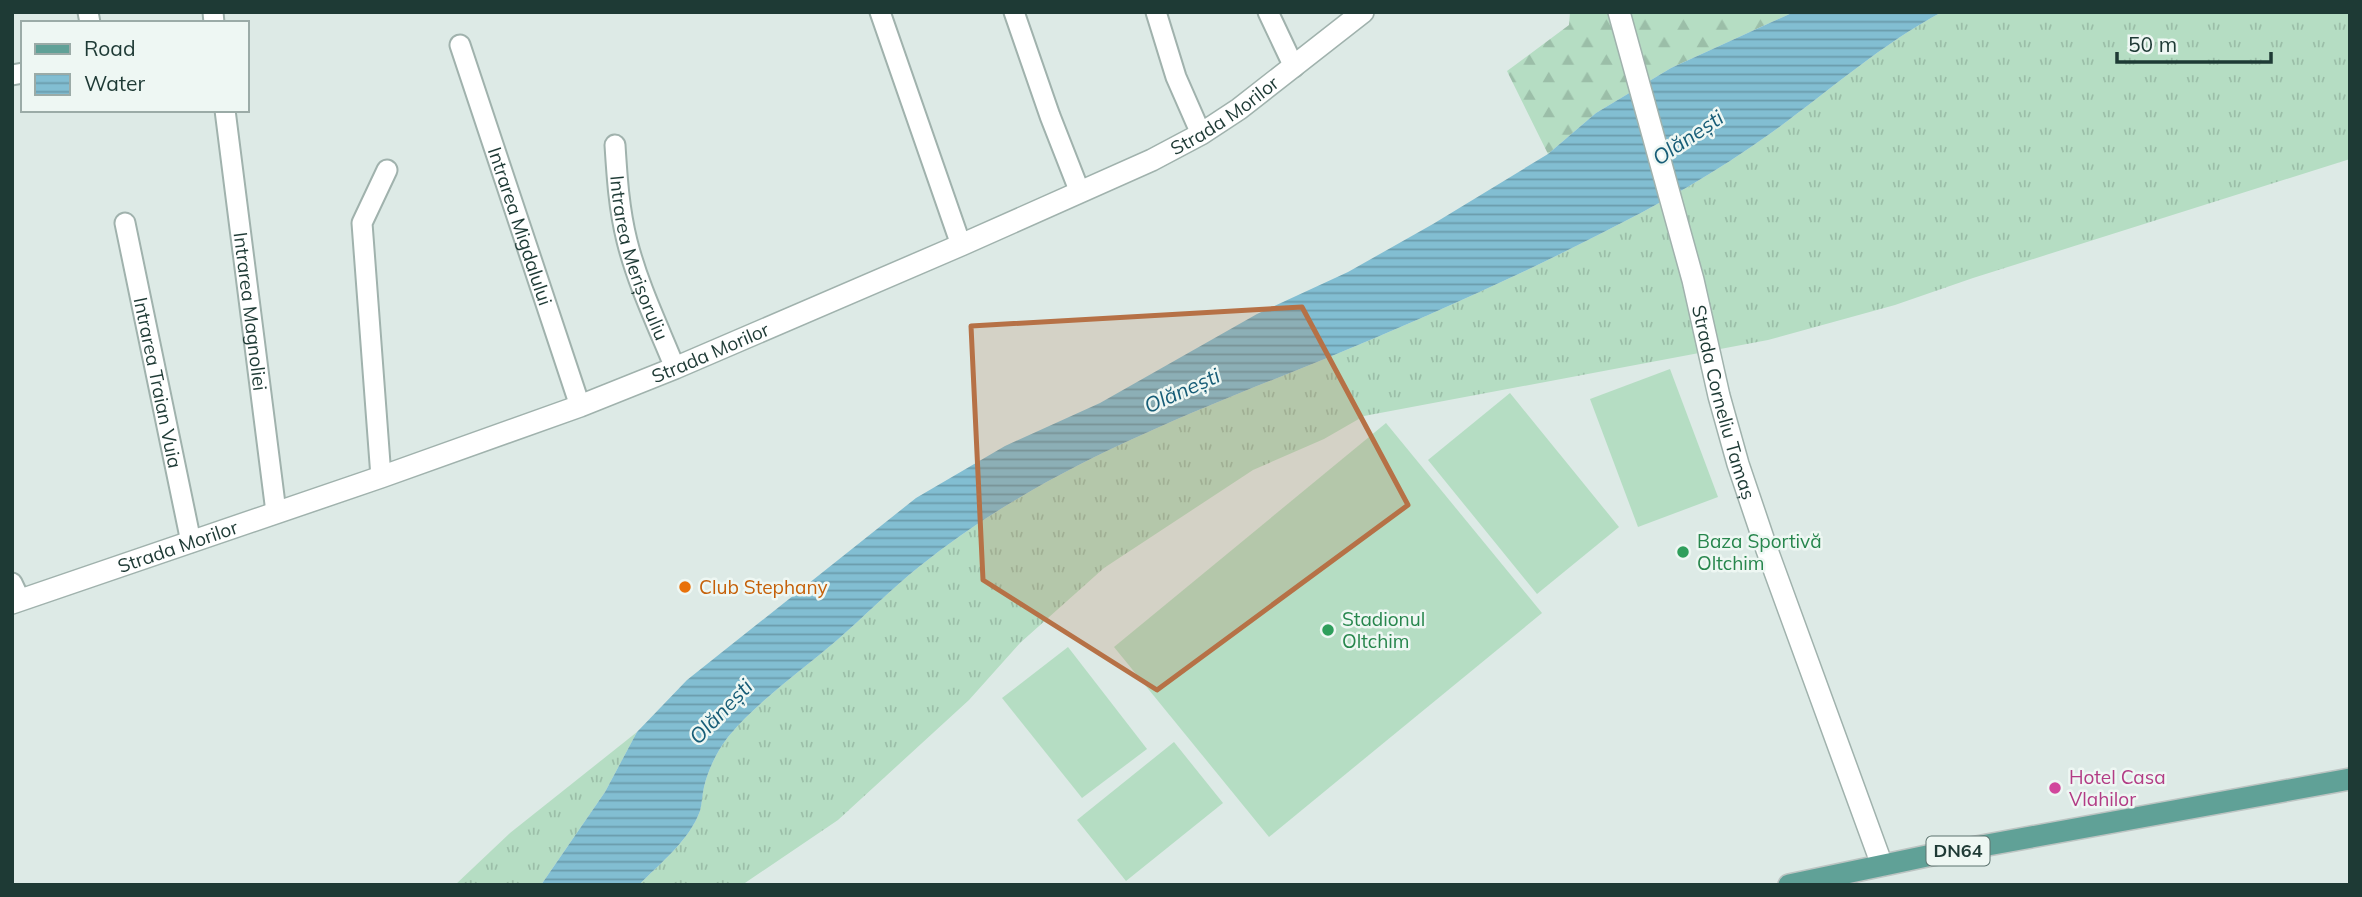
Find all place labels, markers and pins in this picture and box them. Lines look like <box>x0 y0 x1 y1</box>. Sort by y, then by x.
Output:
place label: Baza Sportivă Oltchim <box>1697 529 1822 575</box>
marker: Baza Sportivă Oltchim <box>1675 544 1691 560</box>
place label: Club Stephany <box>699 575 828 599</box>
marker: Club Stephany <box>677 579 693 595</box>
place label: Stadionul Oltchim <box>1342 607 1425 653</box>
marker: Stadionul Oltchim <box>1320 622 1336 638</box>
place label: Hotel Casa Vlahilor <box>2069 765 2166 811</box>
marker: Hotel Casa Vlahilor <box>2047 780 2063 796</box>

